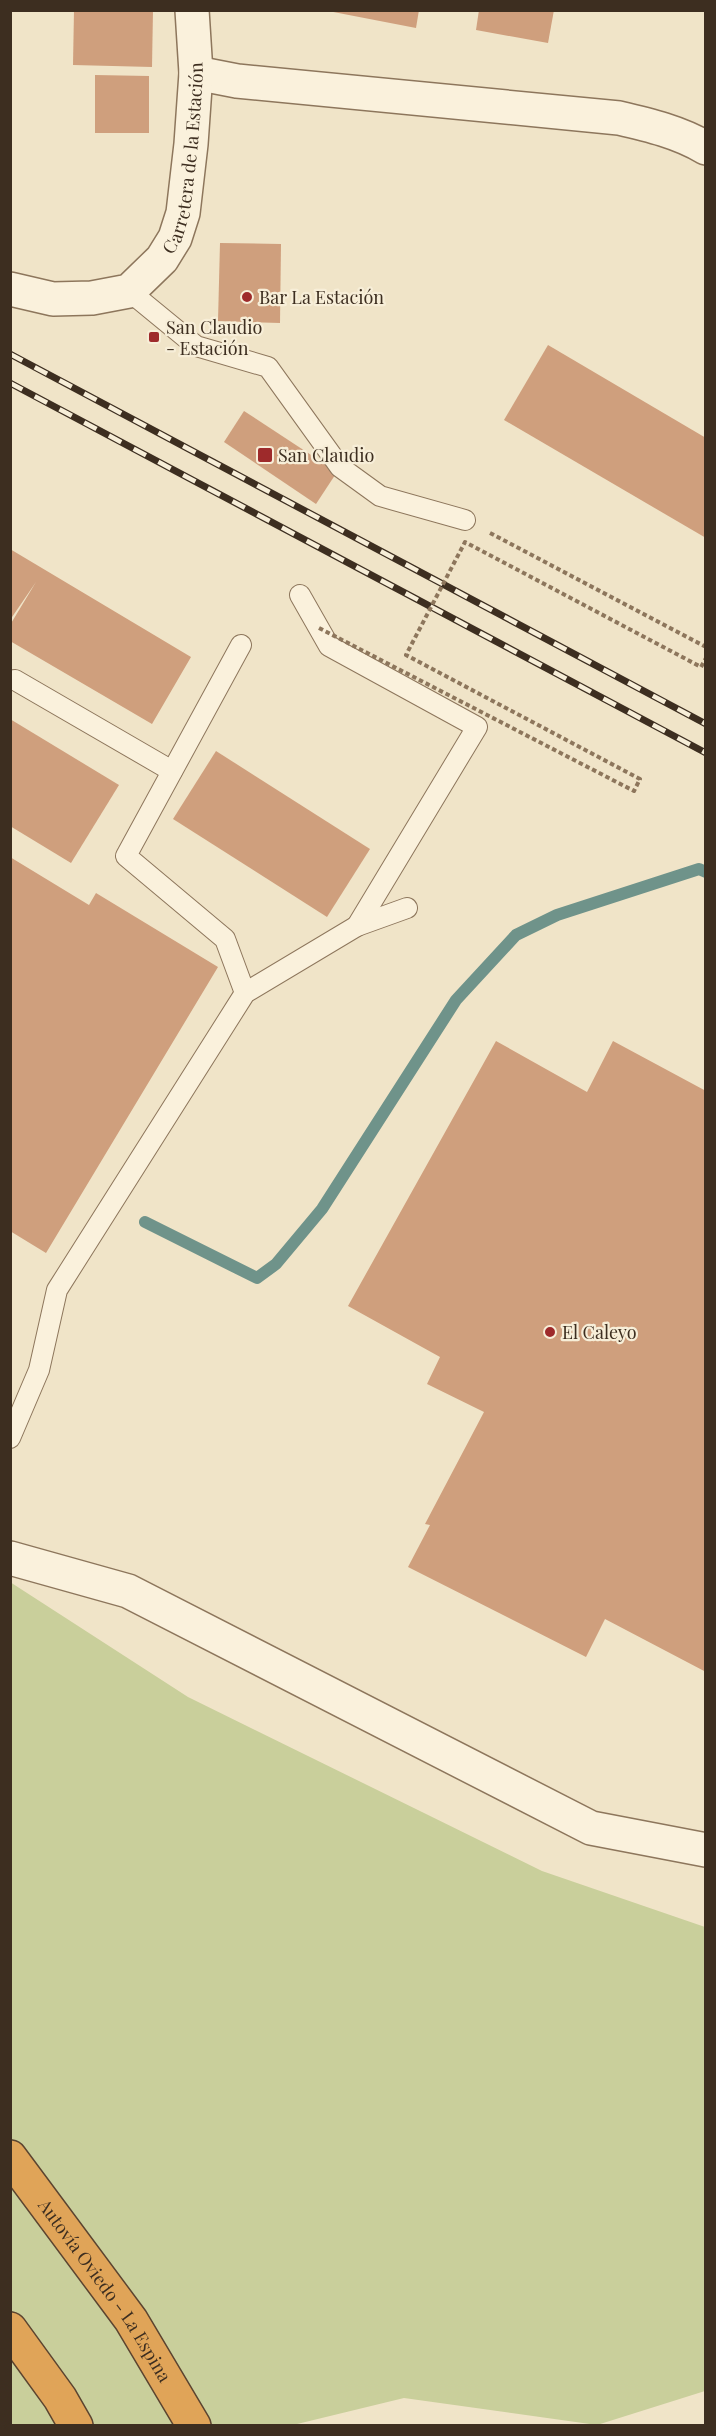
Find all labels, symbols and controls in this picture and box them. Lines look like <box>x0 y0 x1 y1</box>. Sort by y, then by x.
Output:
street label: Carretera de la Estación <box>156 61 208 258</box>
place label: Bar La Estación <box>259 285 384 309</box>
marker: Bar La Estación <box>240 290 254 304</box>
place label: San Claudio - Estación <box>166 315 263 360</box>
marker: San Claudio - Estación <box>147 330 161 344</box>
place label: San Claudio <box>278 443 375 467</box>
marker: San Claudio <box>256 446 274 464</box>
place label: El Caleyo <box>562 1320 637 1344</box>
marker: El Caleyo <box>543 1325 557 1339</box>
street label: Autovía Oviedo - La Espina <box>33 2193 177 2386</box>

